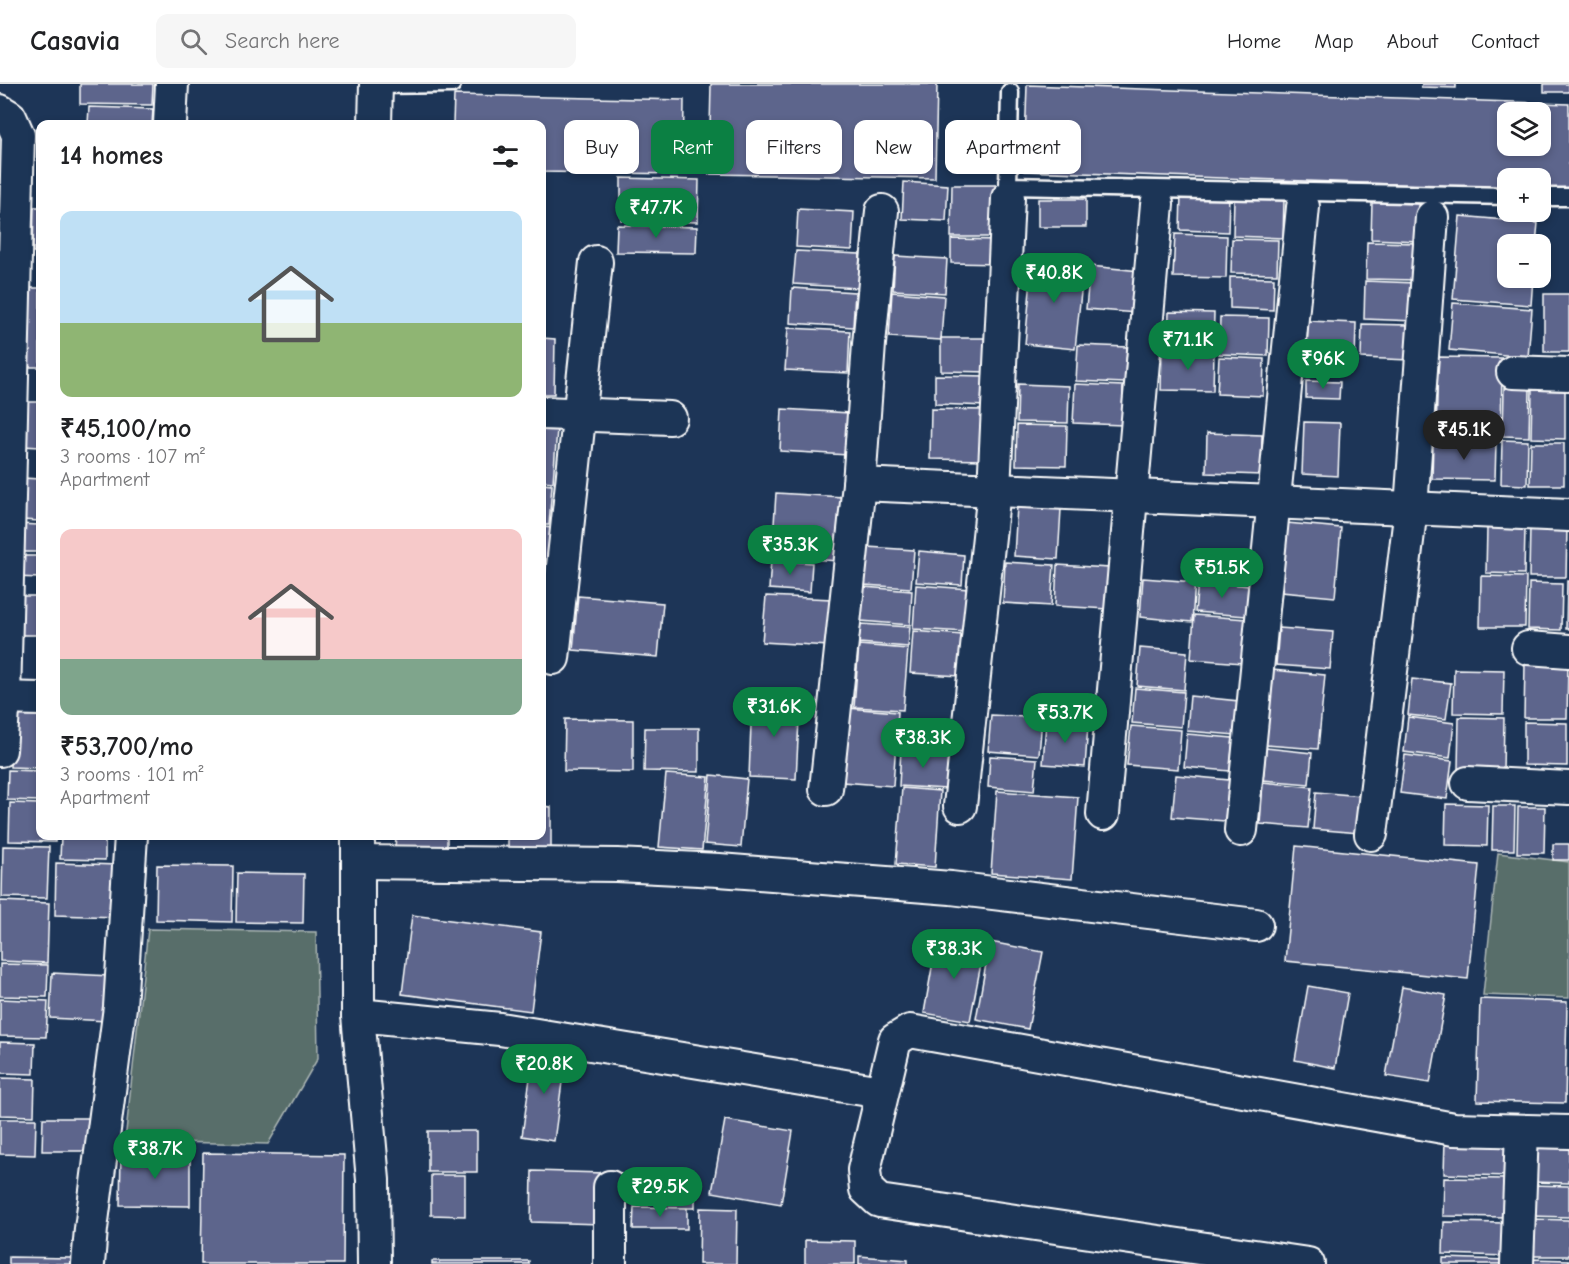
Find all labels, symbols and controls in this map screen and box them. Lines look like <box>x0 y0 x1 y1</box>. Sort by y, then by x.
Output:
search box <box>156 14 576 68</box>
text: Casavia <box>30 25 120 57</box>
icon: search <box>177 25 210 58</box>
text: Search here <box>225 28 340 54</box>
text: Home <box>1227 29 1281 53</box>
text: Map <box>1314 29 1354 53</box>
text: About <box>1387 29 1438 53</box>
text: Contact <box>1471 29 1539 53</box>
map controls <box>1497 102 1551 288</box>
button: layers <box>1497 102 1551 156</box>
chip: Buy <box>564 120 639 174</box>
chip: Rent <box>651 120 734 174</box>
chip: Filters <box>746 120 842 174</box>
chip: New <box>854 120 933 174</box>
chip: Apartment <box>945 120 1081 174</box>
icon: filters <box>489 140 522 173</box>
text: 14 homes <box>60 141 163 171</box>
button: + <box>1497 168 1551 222</box>
pin: ₹47.7K <box>607 188 705 239</box>
text: ₹47.7K <box>629 196 683 219</box>
button: − <box>1497 234 1551 288</box>
icon: home <box>237 250 345 358</box>
pin: ₹40.8K <box>1005 253 1103 304</box>
text: ₹40.8K <box>1025 261 1083 284</box>
pin: ₹71.1K <box>1139 320 1237 371</box>
text: ₹71.1K <box>1162 328 1214 351</box>
pin: ₹96K <box>1287 339 1359 390</box>
text: ₹96K <box>1301 347 1345 370</box>
pin: ₹45.1K <box>1415 410 1513 461</box>
text: ₹45,100/mo <box>60 414 191 444</box>
text: ₹45.1K <box>1437 418 1491 441</box>
text: 3 rooms · 107 m² <box>60 445 205 468</box>
text: Apartment <box>60 468 150 491</box>
pin: ₹35.3K <box>741 525 839 576</box>
text: ₹35.3K <box>762 533 818 556</box>
pin: ₹51.5K <box>1173 548 1271 599</box>
text: ₹51.5K <box>1194 556 1250 579</box>
icon: home <box>237 568 345 676</box>
pin: ₹31.6K <box>725 687 823 738</box>
pin: ₹53.7K <box>1016 693 1114 744</box>
text: ₹31.6K <box>747 695 801 718</box>
text: ₹53.7K <box>1037 701 1093 724</box>
pin: ₹38.3K <box>874 718 972 769</box>
text: ₹38.3K <box>895 726 951 749</box>
text: ₹53,700/mo <box>60 732 193 762</box>
text: 3 rooms · 101 m² <box>60 763 204 786</box>
text: Apartment <box>60 786 150 809</box>
pin: ₹38.3K <box>905 929 1003 980</box>
text: ₹38.3K <box>926 937 982 960</box>
pin: ₹20.8K <box>495 1044 593 1095</box>
text: ₹20.8K <box>515 1052 573 1075</box>
pin: ₹38.7K <box>106 1129 204 1180</box>
text: ₹38.7K <box>127 1137 183 1160</box>
pin: ₹29.5K <box>611 1167 709 1218</box>
text: ₹29.5K <box>631 1175 689 1198</box>

